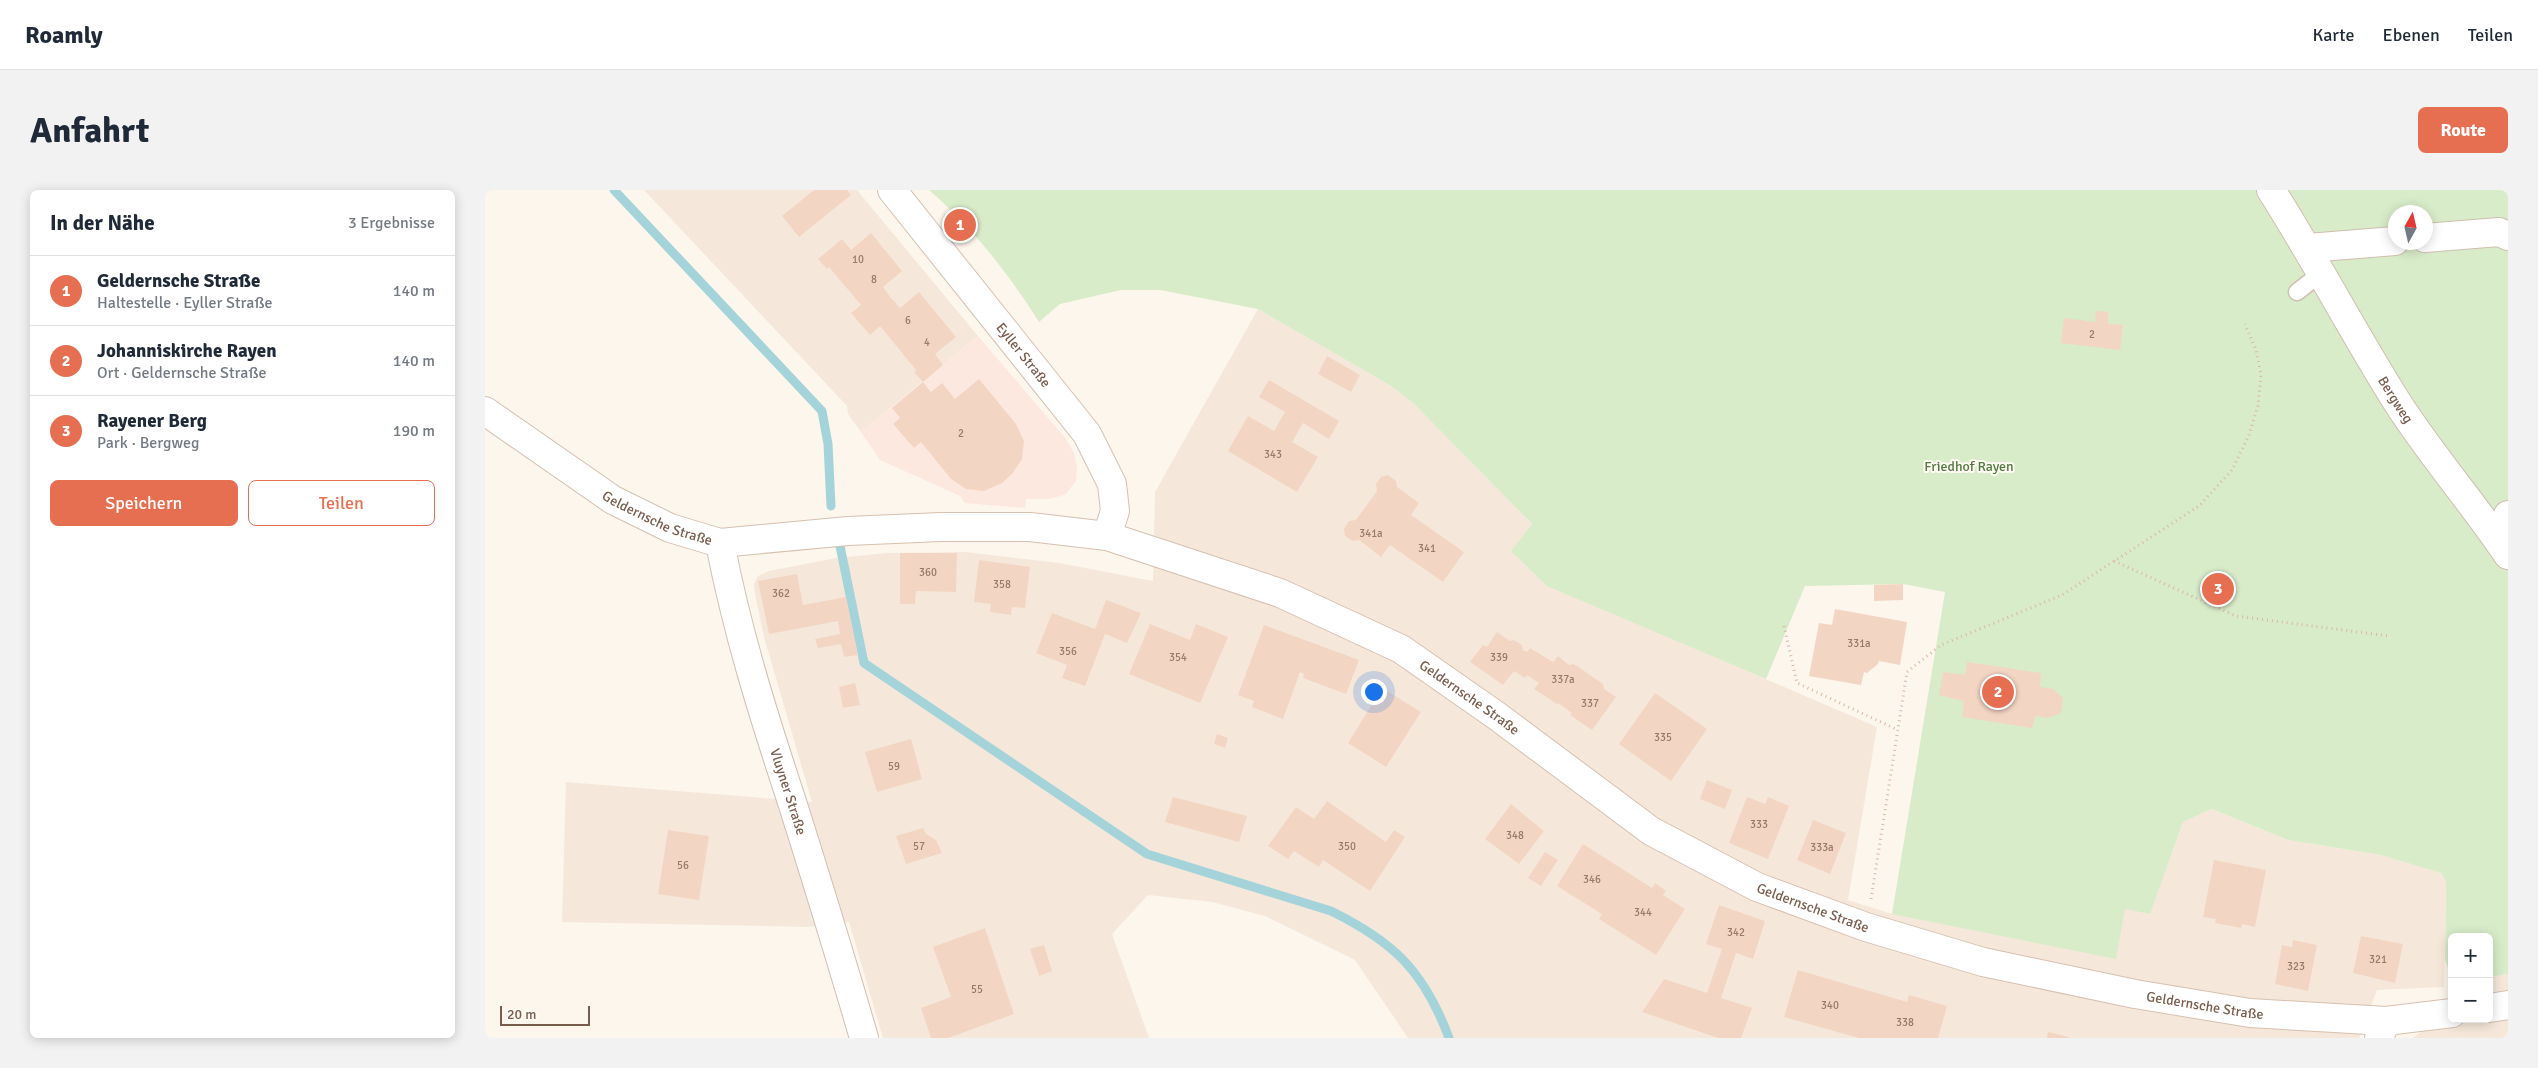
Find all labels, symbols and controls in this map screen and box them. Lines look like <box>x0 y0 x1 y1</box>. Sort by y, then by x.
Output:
text: Roamly <box>25 20 103 50</box>
text: Karte <box>2312 24 2354 46</box>
text: Ebenen <box>2382 24 2440 46</box>
text: Teilen <box>2468 24 2513 46</box>
button: Route <box>2418 107 2508 153</box>
text: Anfahrt <box>30 109 149 152</box>
north arrow <box>2388 205 2433 250</box>
pin: 1 <box>944 206 976 244</box>
text: In der Nähe <box>50 210 155 236</box>
text: 3 Ergebnisse <box>348 213 435 233</box>
house number: 10 <box>852 253 864 266</box>
text: Geldernsche Straße <box>97 269 260 293</box>
house number: 8 <box>871 273 877 286</box>
text: 1 <box>62 281 70 301</box>
text: 140 m <box>393 281 435 301</box>
text: Haltestelle · Eyller Straße <box>97 293 272 313</box>
house number: 6 <box>905 314 911 327</box>
street label: Eyller Straße <box>993 319 1055 391</box>
house number: 2 <box>2089 328 2095 341</box>
house number: 4 <box>924 336 930 349</box>
text: Johanniskirche Rayen <box>97 339 277 363</box>
text: 2 <box>62 351 70 371</box>
text: 140 m <box>393 351 435 371</box>
text: Ort · Geldernsche Straße <box>97 363 266 383</box>
street label: Bergweg <box>2375 373 2417 426</box>
text: Rayener Berg <box>97 409 207 433</box>
text: 3 <box>62 421 70 441</box>
text: 190 m <box>393 421 435 441</box>
house number: 2 <box>958 427 964 440</box>
text: Park · Bergweg <box>97 433 199 453</box>
house number: 343 <box>1264 448 1282 461</box>
park label: Friedhof Rayen <box>1924 458 2014 475</box>
button: Speichern <box>50 480 238 526</box>
button: Teilen <box>248 480 435 526</box>
street label: Geldernsche Straße <box>599 487 714 549</box>
house number: 341a <box>1359 527 1383 540</box>
house number: 341 <box>1418 542 1436 555</box>
house number: 360 <box>919 566 937 579</box>
pin: 3 <box>2202 570 2234 608</box>
house number: 358 <box>993 578 1011 591</box>
house number: 362 <box>772 587 790 600</box>
house number: 331a <box>1847 637 1871 650</box>
house number: 356 <box>1059 645 1077 658</box>
house number: 354 <box>1169 651 1187 664</box>
house number: 339 <box>1490 651 1508 664</box>
street label: Geldernsche Straße <box>1416 656 1523 738</box>
house number: 337a <box>1551 673 1575 686</box>
pin: 2 <box>1982 673 2014 711</box>
your location <box>1361 679 1387 705</box>
house number: 337 <box>1581 697 1599 710</box>
house number: 335 <box>1654 731 1672 744</box>
street label: Vluyner Straße <box>767 746 810 837</box>
house number: 59 <box>888 760 900 773</box>
house number: 333 <box>1750 818 1768 831</box>
house number: 348 <box>1506 829 1524 842</box>
house number: 57 <box>913 840 925 853</box>
house number: 350 <box>1338 840 1356 853</box>
house number: 333a <box>1810 841 1834 854</box>
house number: 56 <box>677 859 689 872</box>
house number: 346 <box>1583 873 1601 886</box>
street label: Geldernsche Straße <box>1754 879 1871 936</box>
house number: 344 <box>1634 906 1652 919</box>
house number: 342 <box>1727 926 1745 939</box>
map controls <box>2448 933 2493 1023</box>
button: + <box>2448 933 2493 978</box>
house number: 321 <box>2369 953 2387 966</box>
house number: 323 <box>2287 960 2305 973</box>
button: − <box>2448 978 2493 1023</box>
house number: 55 <box>971 983 983 996</box>
street label: Geldernsche Straße <box>2145 988 2264 1022</box>
house number: 340 <box>1821 999 1839 1012</box>
scale bar <box>500 1003 590 1026</box>
text: 20 m <box>507 1006 536 1023</box>
house number: 338 <box>1896 1016 1914 1029</box>

